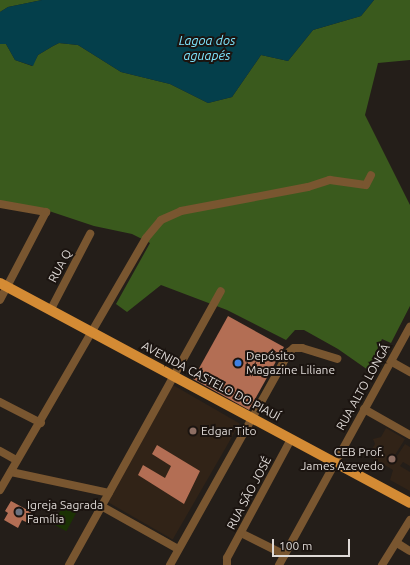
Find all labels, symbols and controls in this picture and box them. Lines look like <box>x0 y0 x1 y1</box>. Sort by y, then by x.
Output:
water label: Lagoa dos aguapés <box>179 33 235 64</box>
street label: RUA Q <box>45 247 75 285</box>
street label: AVENIDA CASTELO DO PIAUÍ <box>139 338 283 424</box>
street label: RUA ALTO LONGÁ <box>333 341 393 433</box>
place label: Depósito Magazine Liliane <box>246 349 335 377</box>
marker: Depósito Magazine Liliane <box>233 358 243 368</box>
place label: Edgar Tito <box>201 424 257 438</box>
marker: Edgar Tito <box>188 426 198 436</box>
place label: CEB Prof. James Azevedo <box>300 445 384 473</box>
street label: RUA SÃO JOSÉ <box>224 454 274 532</box>
marker: CEB Prof. James Azevedo <box>387 454 397 464</box>
place label: Igreja Sagrada Família <box>27 498 103 526</box>
marker: Igreja Sagrada Família <box>14 507 24 517</box>
scale bar <box>274 531 352 557</box>
text: 100 m <box>279 539 312 552</box>

